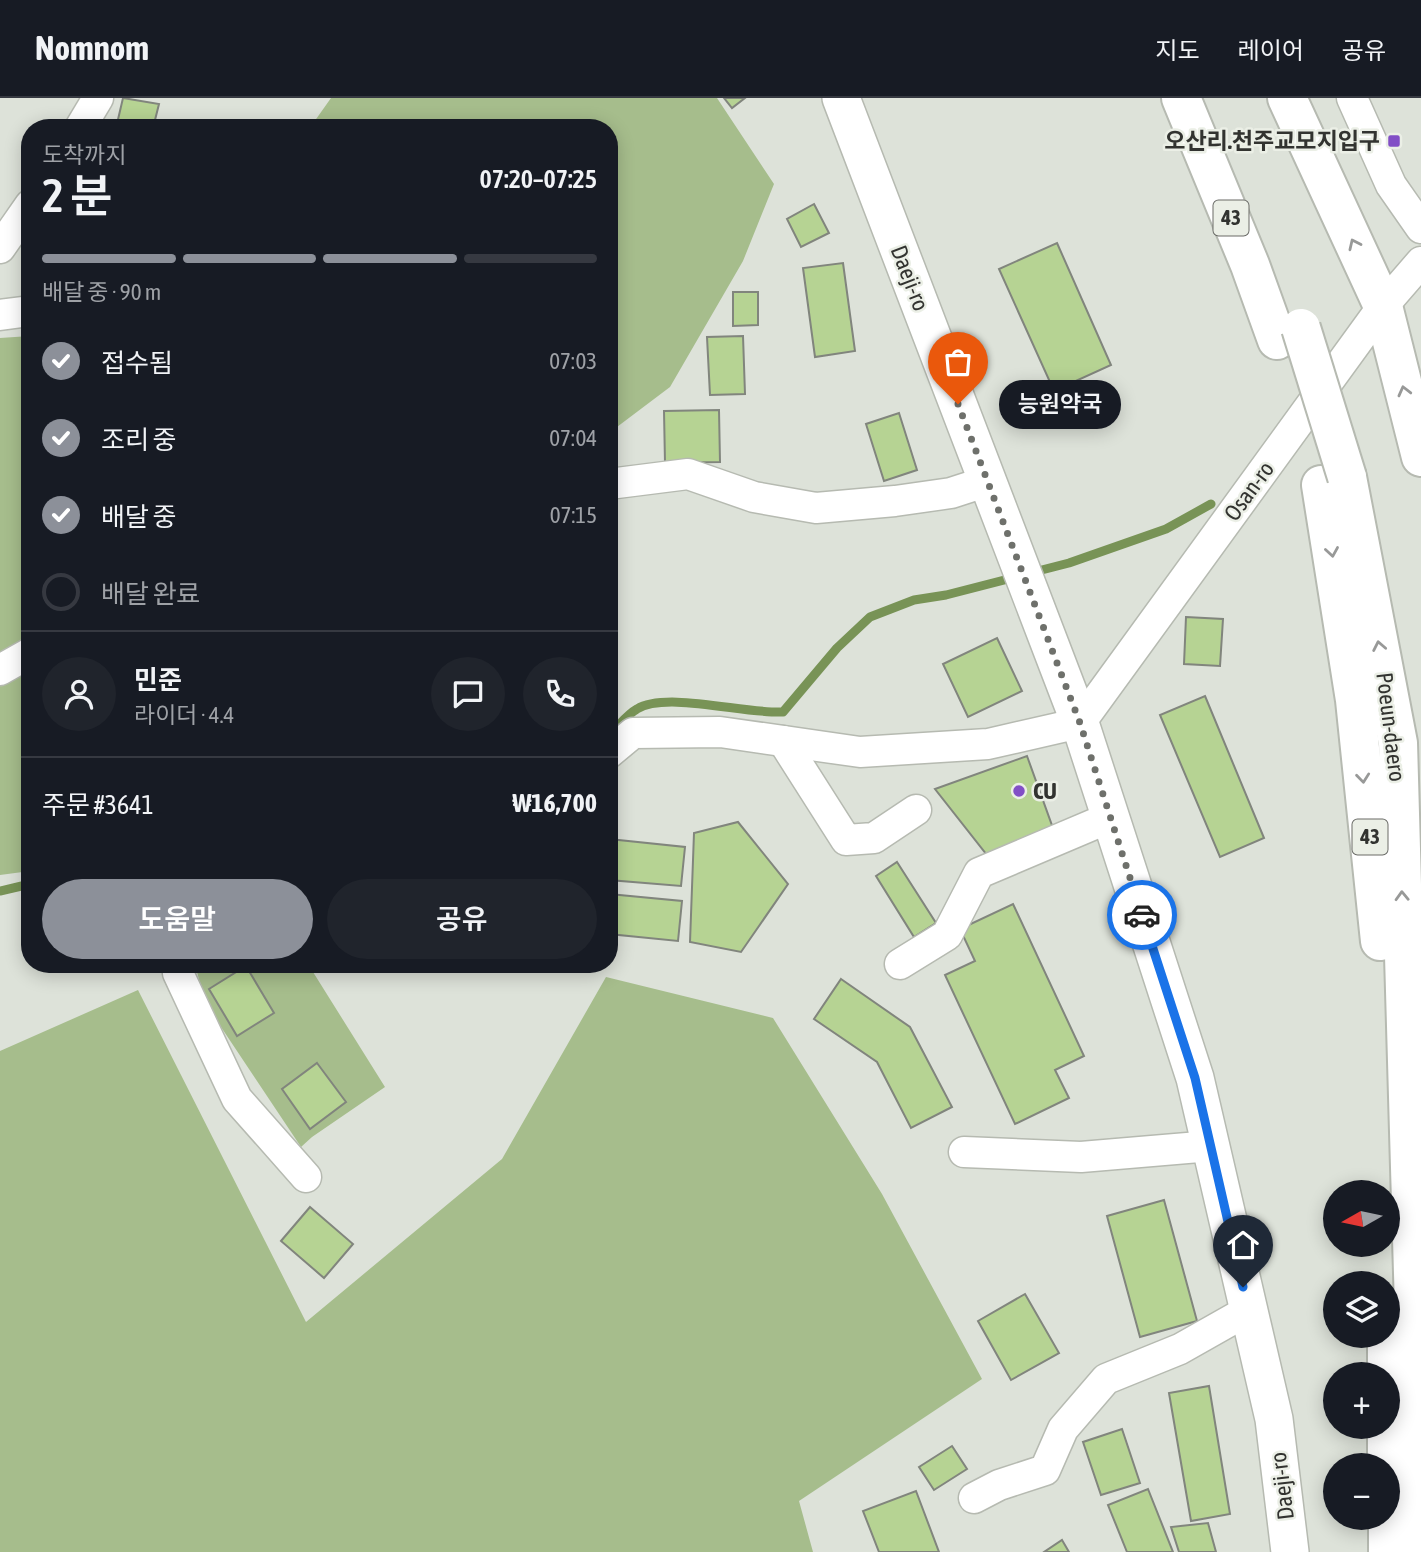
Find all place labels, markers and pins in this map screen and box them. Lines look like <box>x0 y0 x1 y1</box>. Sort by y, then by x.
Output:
place label: 오산리.천주교모지입구 <box>1164 128 1380 154</box>
marker: 오산리.천주교모지입구 <box>1386 133 1402 149</box>
pin <box>928 332 988 404</box>
callout: 능원약국 <box>1000 380 1122 428</box>
place label: CU <box>1033 778 1057 804</box>
marker: CU <box>1011 783 1027 799</box>
pin <box>1213 1215 1273 1287</box>

